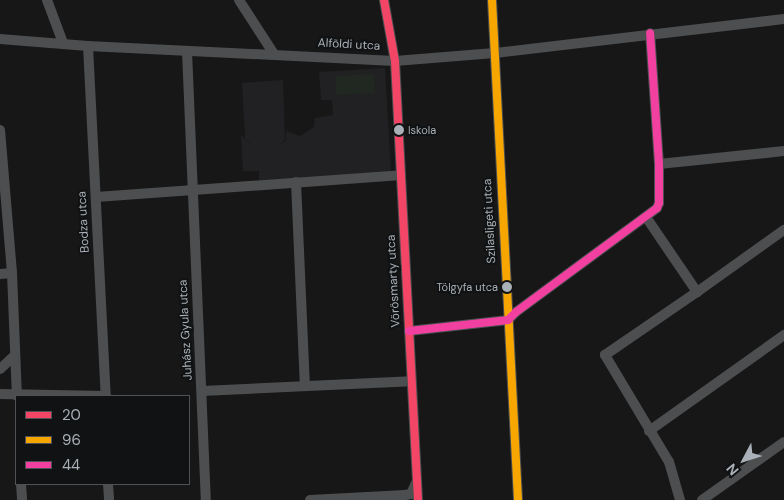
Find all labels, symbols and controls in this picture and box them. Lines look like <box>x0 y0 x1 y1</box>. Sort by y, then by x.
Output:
street label: Alföldi utca <box>317 36 381 54</box>
place label: Iskola <box>408 123 436 137</box>
marker: Iskola <box>394 125 404 135</box>
street label: Szilasligeti utca <box>481 178 499 264</box>
street label: Bodza utca <box>75 191 93 253</box>
street label: Vörösmarty utca <box>384 234 404 328</box>
street label: Juhász Gyula utca <box>176 279 196 381</box>
place label: Tölgyfa utca <box>436 280 498 294</box>
marker: Tölgyfa utca <box>502 282 512 292</box>
legend <box>15 395 190 485</box>
text: 20 <box>62 405 81 425</box>
text: 96 <box>62 430 81 450</box>
north arrow <box>719 435 769 485</box>
text: 44 <box>62 455 80 475</box>
text: N <box>722 460 743 479</box>

